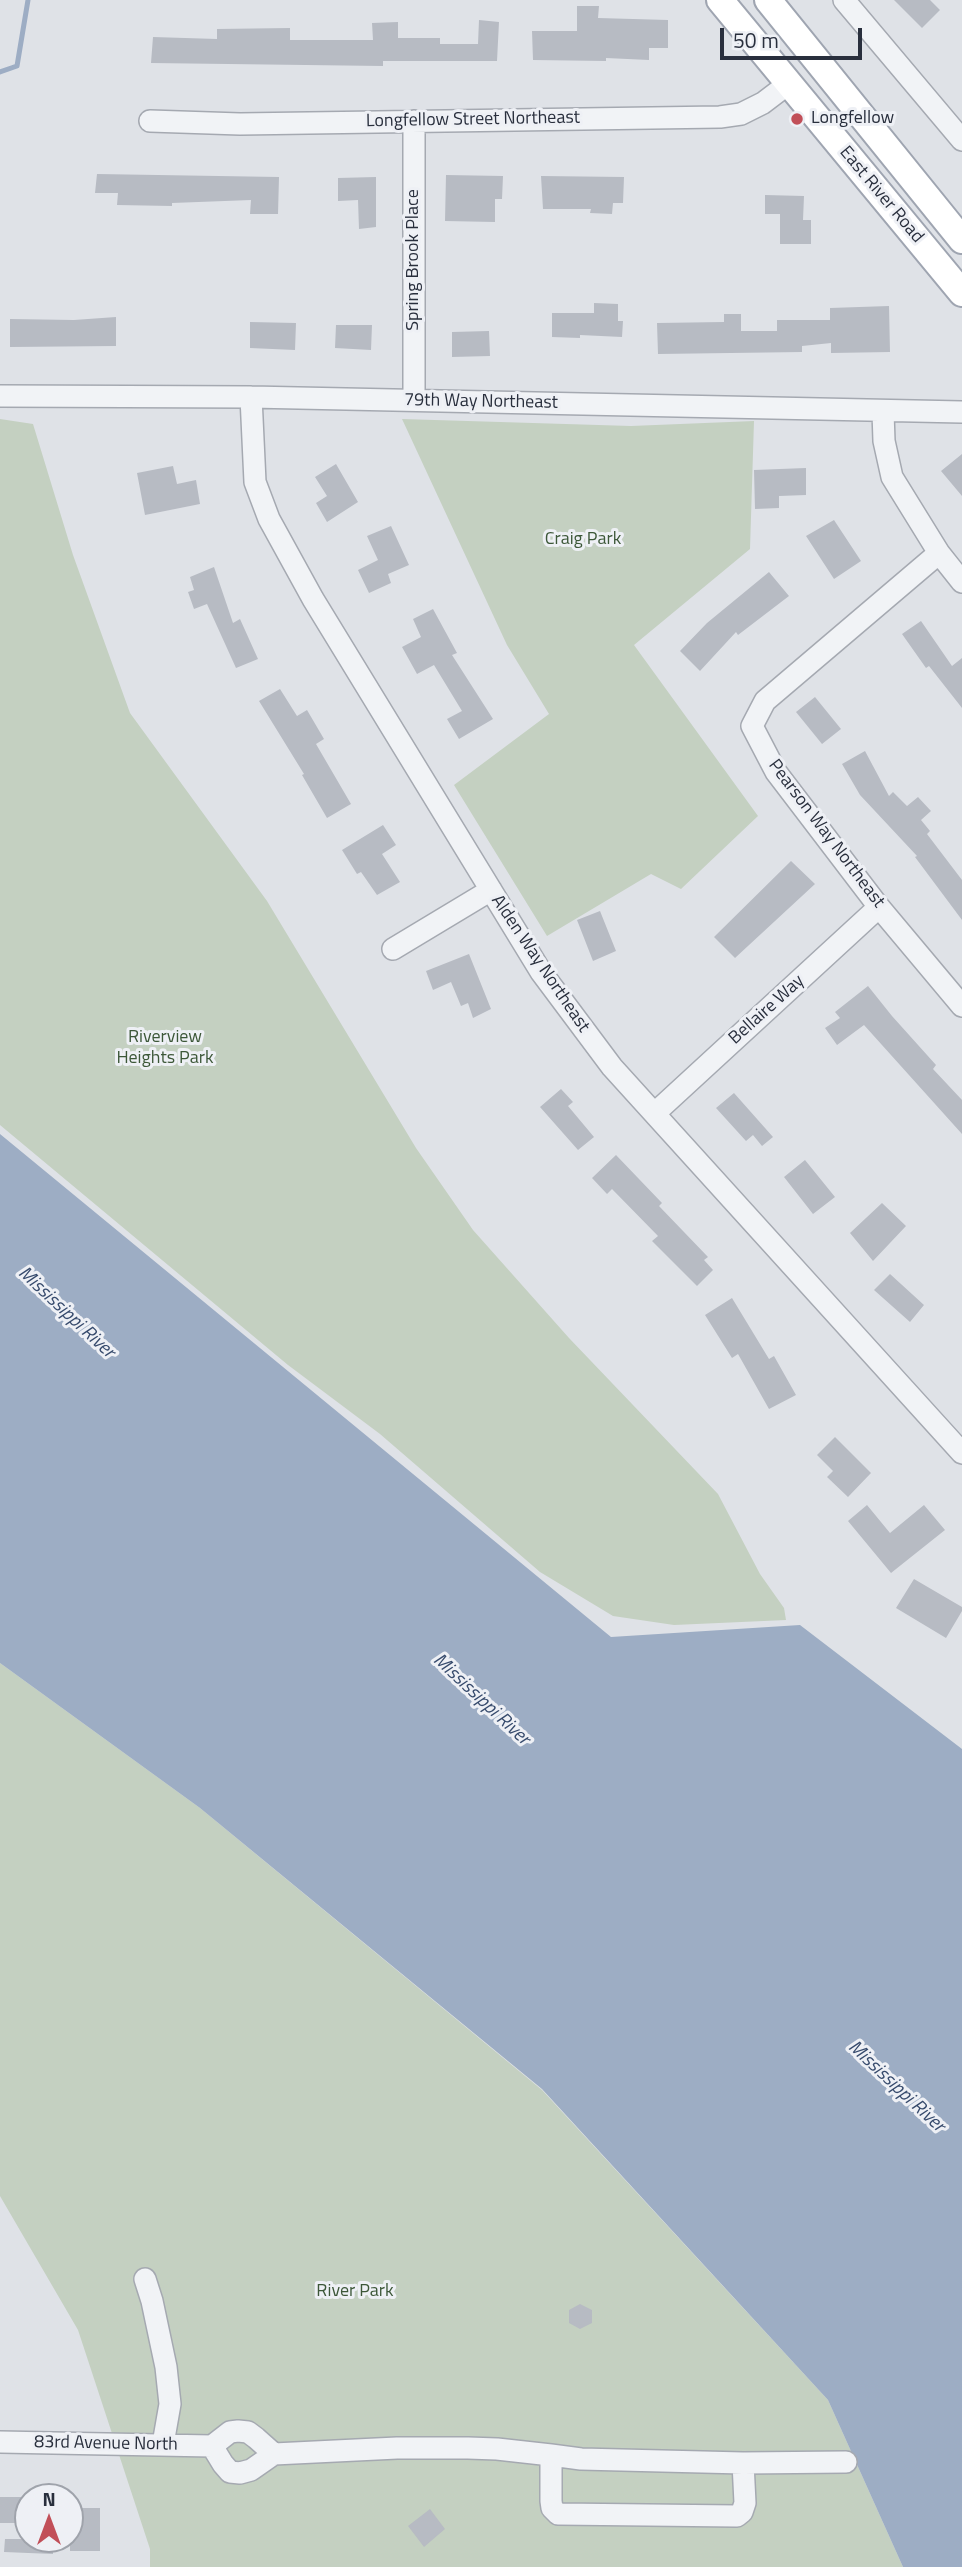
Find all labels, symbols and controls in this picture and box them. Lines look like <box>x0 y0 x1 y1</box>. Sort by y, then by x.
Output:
scale bar <box>724 14 866 58</box>
text: 50 m <box>733 24 779 56</box>
street label: Longfellow Street Northeast <box>366 107 580 133</box>
place label: Longfellow <box>811 108 894 130</box>
marker: Longfellow <box>789 111 805 127</box>
street label: East River Road <box>834 142 928 248</box>
street label: Spring Brook Place <box>403 189 425 331</box>
street label: 79th Way Northeast <box>404 390 558 414</box>
park label: Craig Park <box>545 529 621 551</box>
street label: Pearson Way Northeast <box>763 756 889 912</box>
street label: Alden Way Northeast <box>486 891 594 1037</box>
street label: Bellaire Way <box>725 971 809 1049</box>
park label: Riverview Heights Park <box>116 1027 214 1070</box>
water label: Mississippi River <box>13 1262 119 1364</box>
water label: Mississippi River <box>428 1649 534 1751</box>
water label: Mississippi River <box>843 2036 949 2138</box>
park label: River Park <box>316 2281 394 2303</box>
street label: 83rd Avenue North <box>34 2432 178 2456</box>
north arrow <box>14 2483 84 2553</box>
text: N <box>42 2484 56 2513</box>

